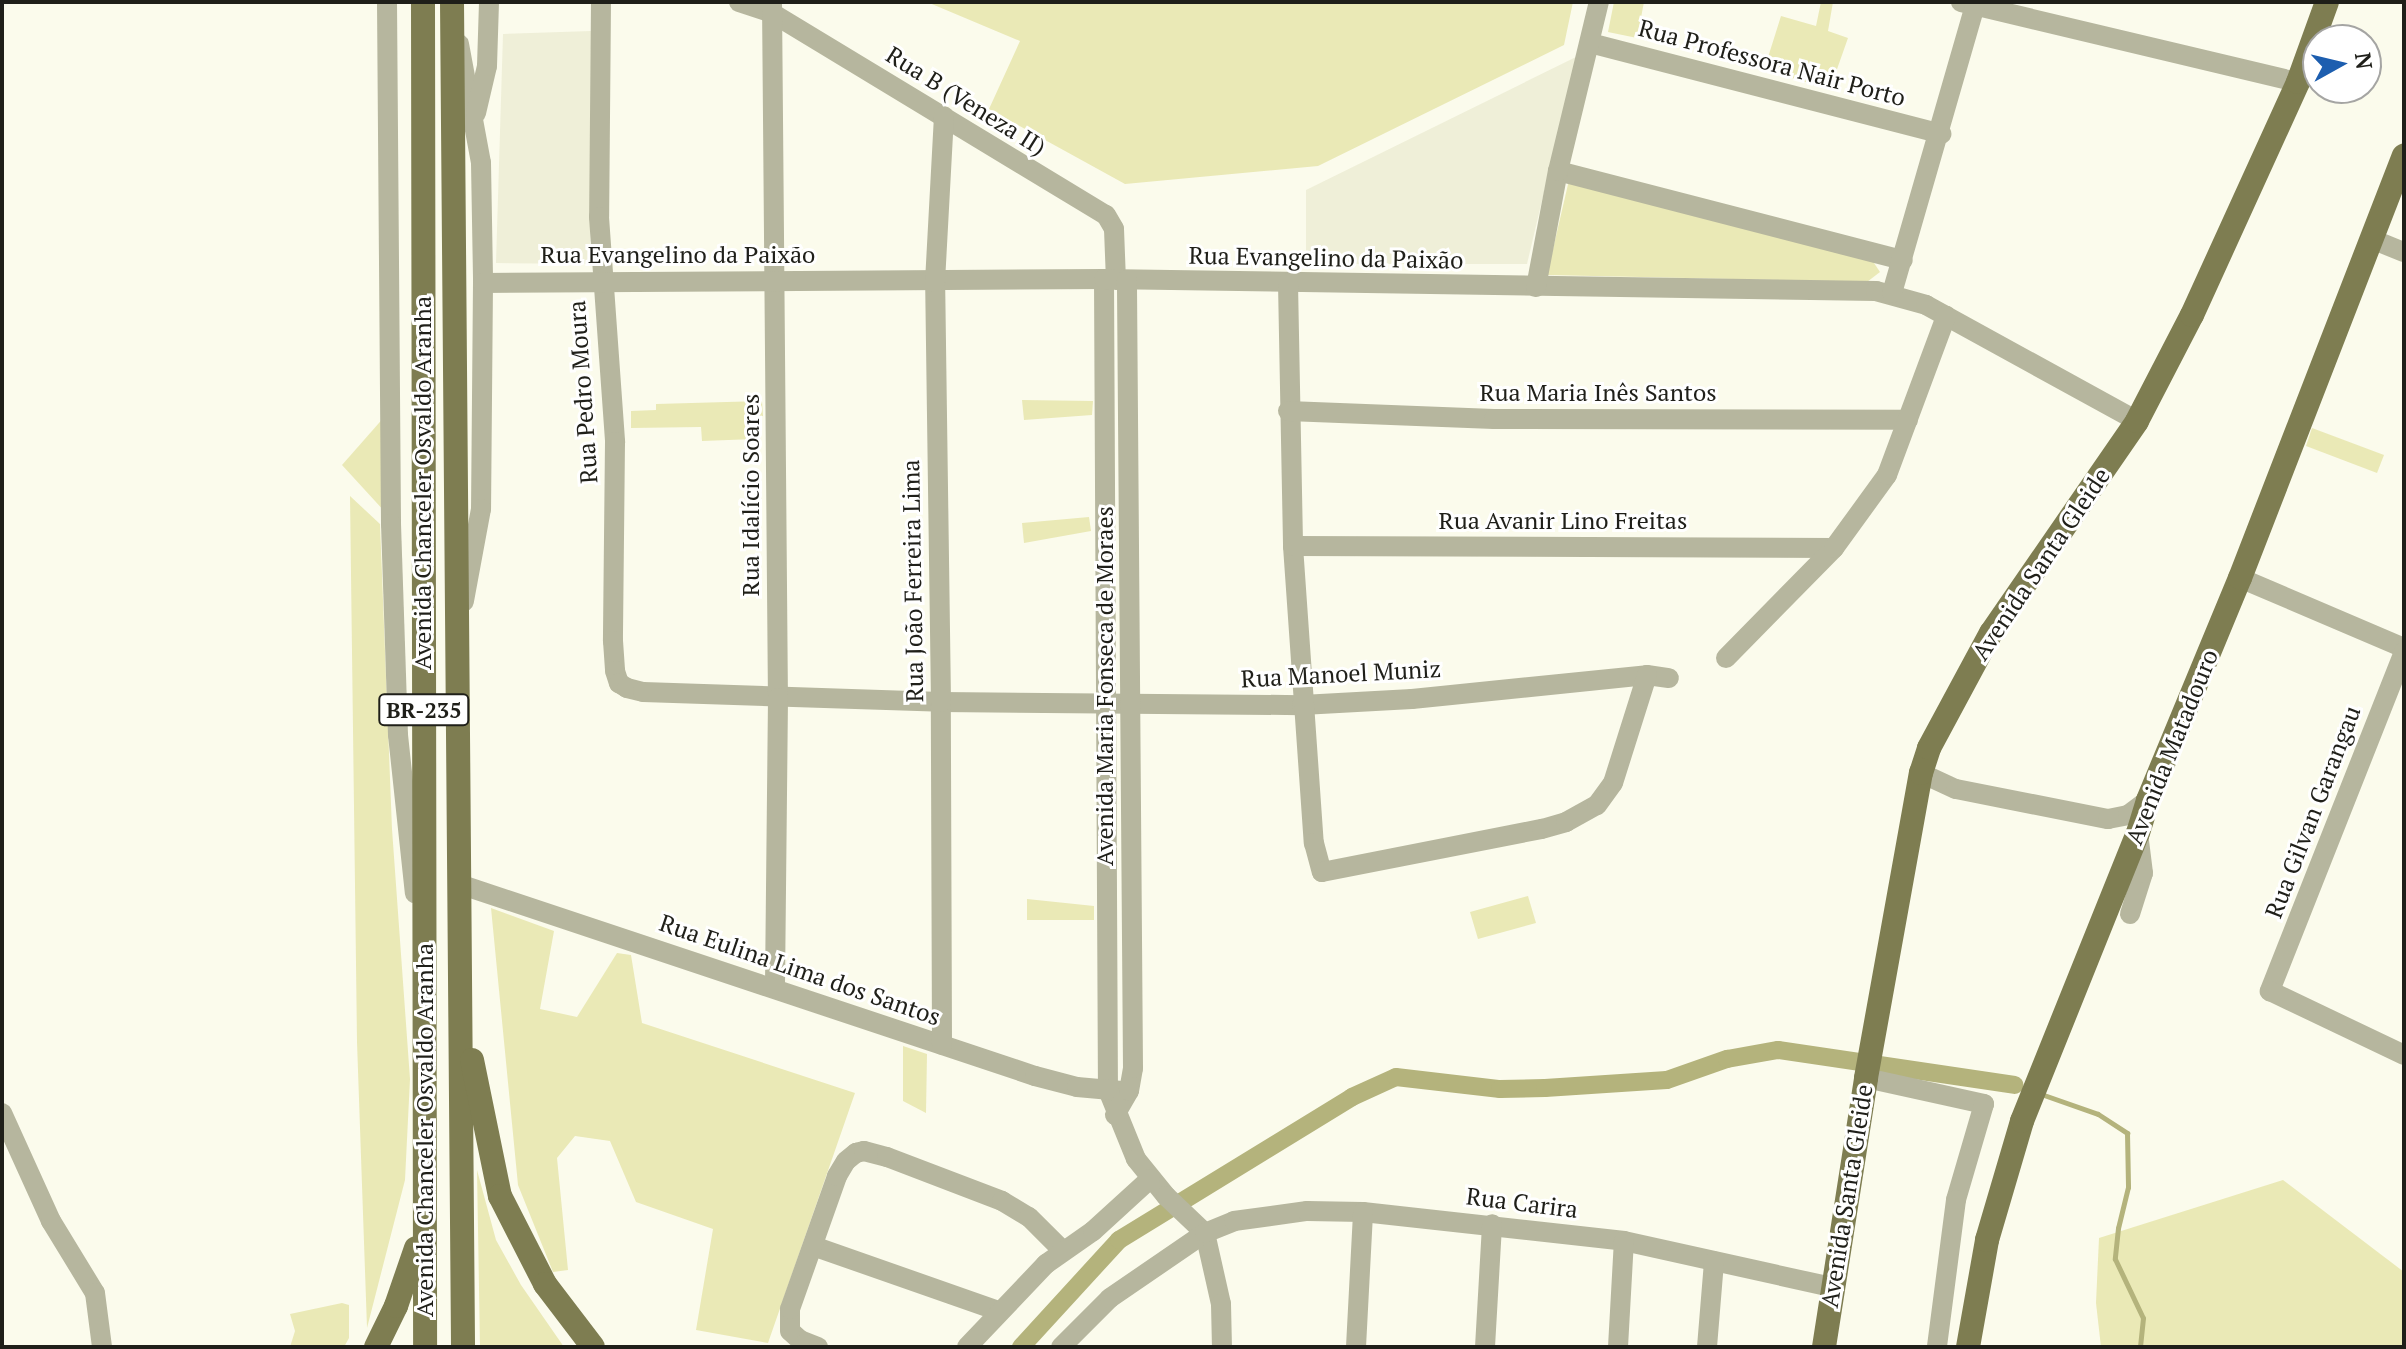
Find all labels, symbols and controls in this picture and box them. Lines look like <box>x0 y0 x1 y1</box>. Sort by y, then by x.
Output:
street label: Rua Professora Nair Porto <box>1635 13 1909 113</box>
north arrow <box>2302 24 2382 104</box>
street label: Rua B (Veneza II) <box>881 40 1051 162</box>
text: N <box>2349 51 2380 71</box>
street label: Rua Evangelino da Paixão <box>541 241 815 269</box>
street label: Rua Evangelino da Paixão <box>1188 241 1464 275</box>
street label: Avenida Chanceler Osvaldo Aranha <box>409 296 437 670</box>
street label: Rua Pedro Moura <box>562 299 604 485</box>
street label: Rua Maria Inês Santos <box>1479 379 1717 407</box>
street label: Rua Idalício Soares <box>737 394 765 596</box>
street label: Rua João Ferreira Lima <box>896 459 930 703</box>
street label: Avenida Santa Gleide <box>1966 462 2116 666</box>
street label: Avenida Maria Fonseca de Moraes <box>1091 506 1119 866</box>
street label: Rua Avanir Lino Freitas <box>1438 507 1688 535</box>
street label: Avenida Matadouro <box>2120 645 2224 849</box>
street label: Rua Manoel Muniz <box>1240 654 1442 694</box>
road number: BR-235 <box>378 692 470 728</box>
street label: Rua Gilvan Garangau <box>2259 702 2367 922</box>
street label: Rua Eulina Lima dos Santos <box>656 908 944 1032</box>
street label: Avenida Chanceler Osvaldo Aranha <box>411 943 439 1317</box>
street label: Avenida Santa Gleide <box>1815 1082 1879 1310</box>
street label: Rua Carira <box>1464 1182 1580 1224</box>

